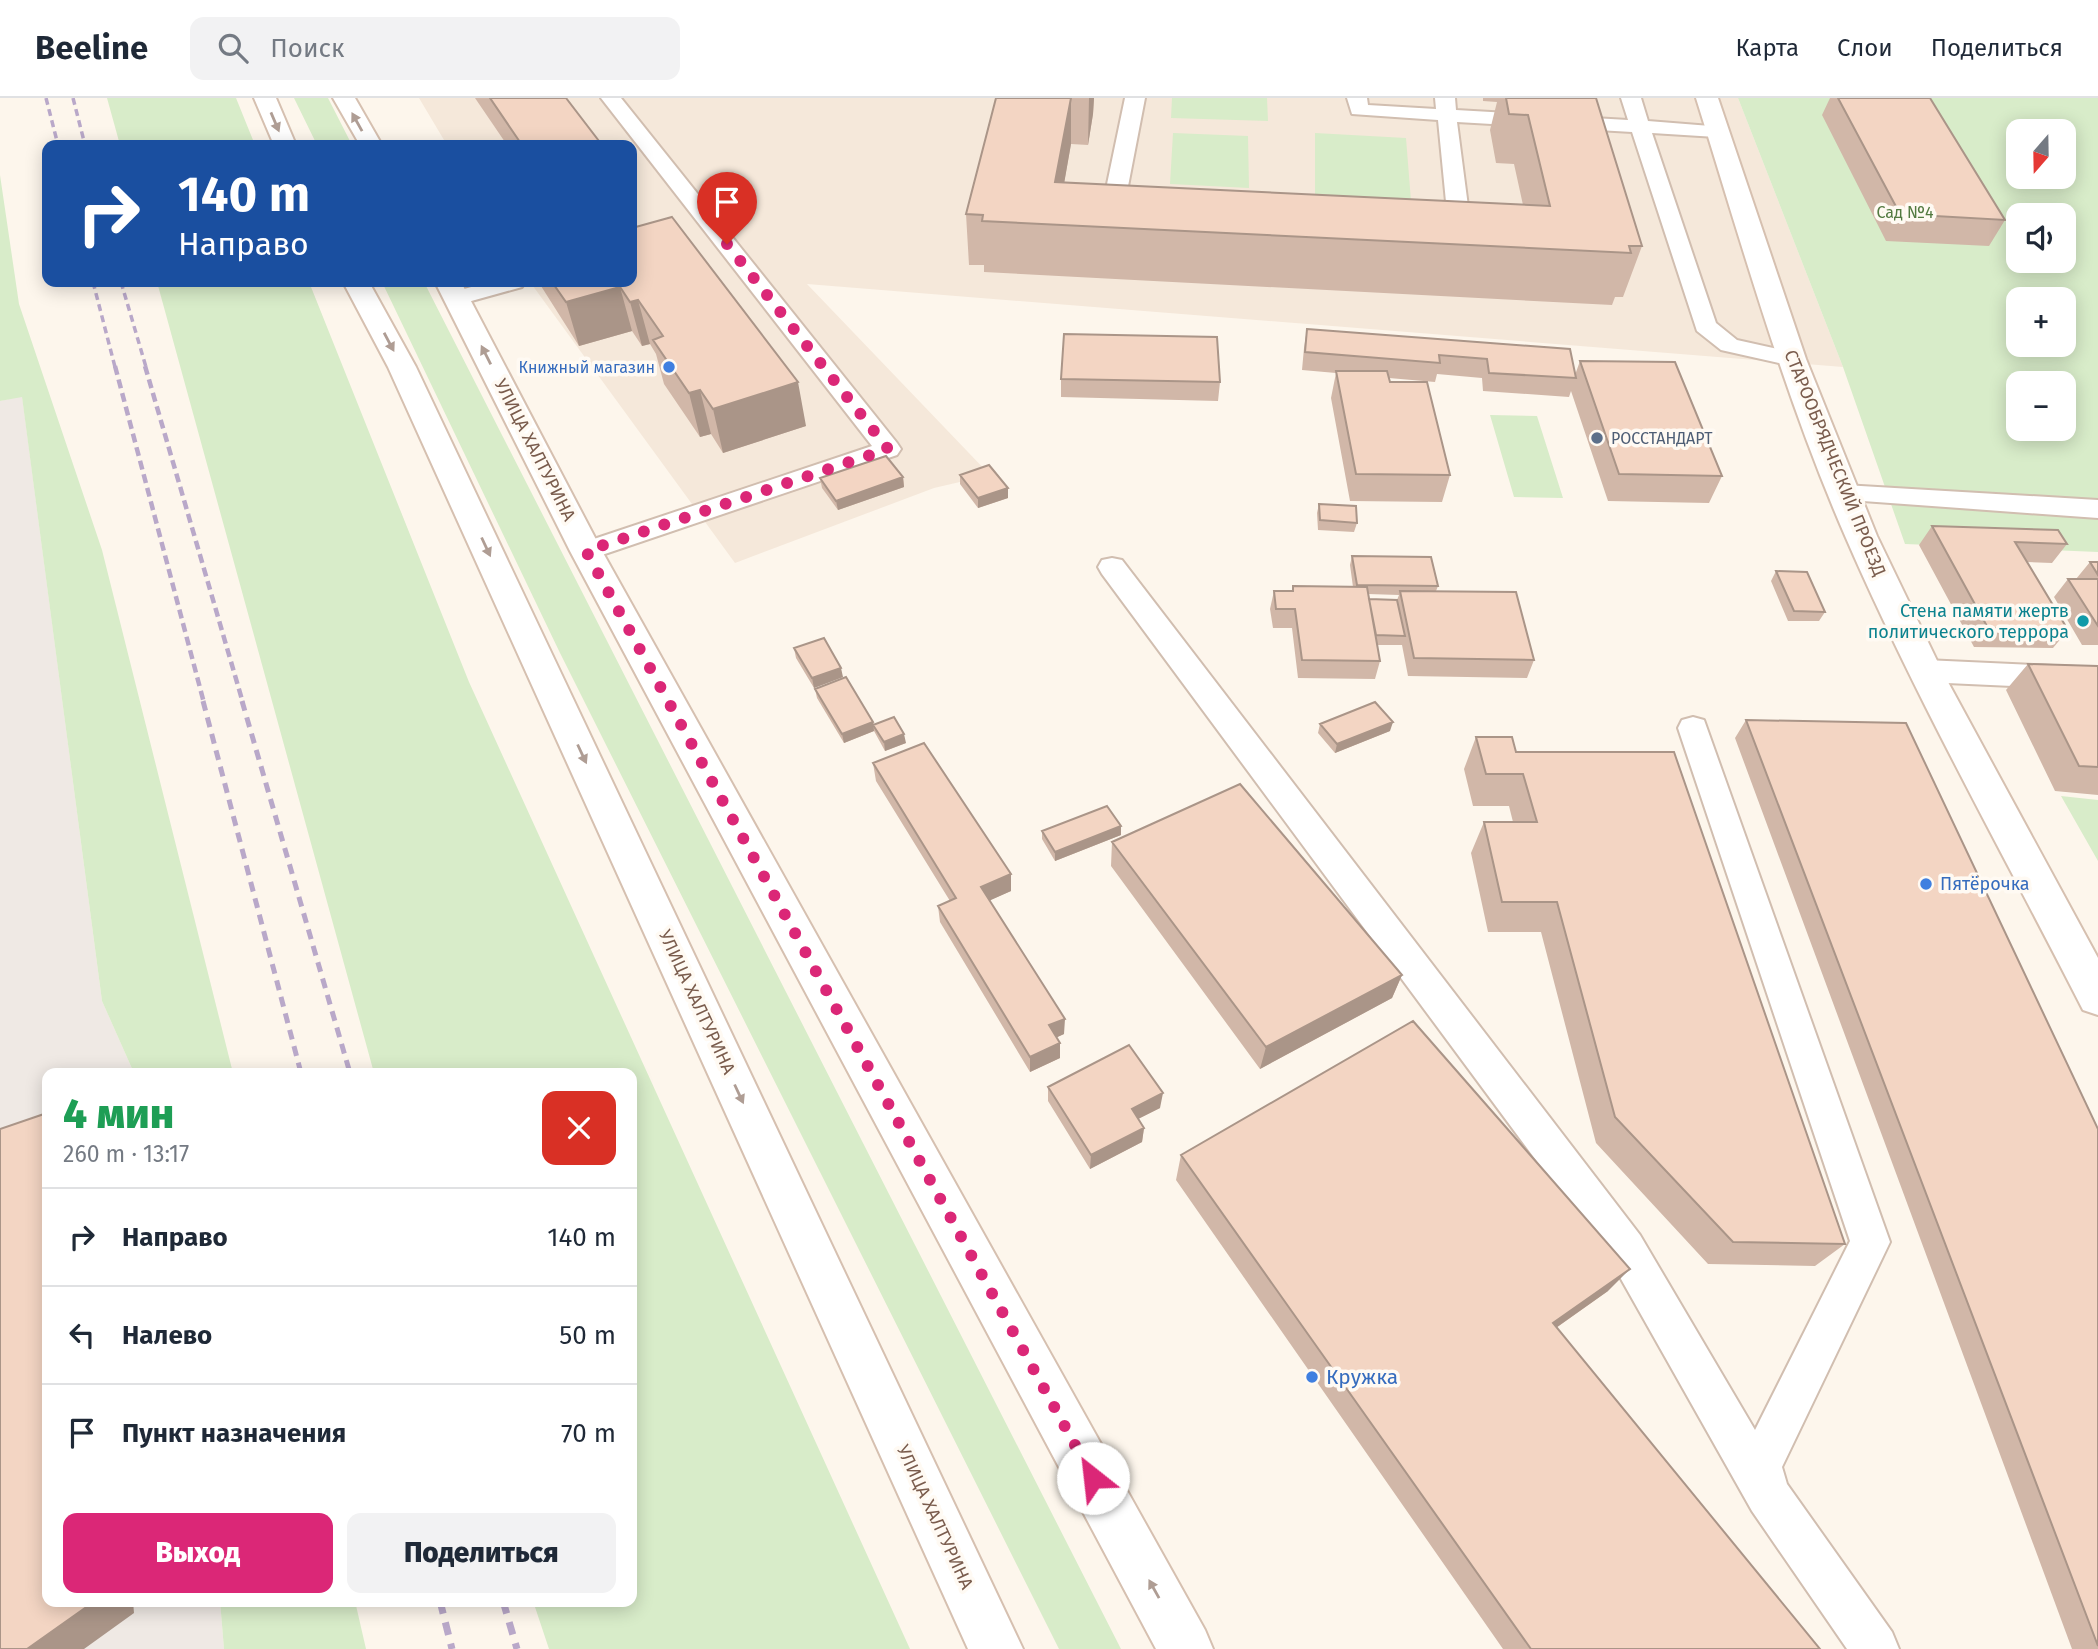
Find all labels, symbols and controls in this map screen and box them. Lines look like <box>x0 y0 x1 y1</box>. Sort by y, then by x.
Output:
search box <box>190 17 680 80</box>
text: Beeline <box>35 28 148 68</box>
icon: search <box>214 29 252 67</box>
text: Поиск <box>270 33 344 64</box>
text: Карта <box>1735 34 1799 62</box>
text: Слои <box>1837 34 1893 62</box>
text: Поделиться <box>1931 34 2063 62</box>
one-way arrow <box>270 111 281 132</box>
one-way arrow <box>351 112 363 131</box>
north arrow <box>2006 119 2076 189</box>
map controls <box>2006 119 2076 441</box>
text: 140 m <box>178 165 310 224</box>
icon: right <box>63 168 154 259</box>
pin <box>697 172 757 244</box>
icon: arrive <box>708 183 746 221</box>
park label: Сад №4 <box>1876 203 1934 222</box>
button: sound <box>2006 203 2076 273</box>
text: Направо <box>178 225 309 263</box>
button: + <box>2006 287 2076 357</box>
one-way arrow <box>383 332 395 352</box>
one-way arrow <box>481 344 493 364</box>
street label: СТАРООБРЯДЧЕСКИЙ ПРОЕЗД <box>1779 347 1891 579</box>
place label: Книжный магазин <box>518 358 655 377</box>
marker: Книжный магазин <box>661 359 677 375</box>
button: − <box>2006 371 2076 441</box>
street label: УЛИЦА ХАЛТУРИНА <box>490 375 581 525</box>
place label: РОССТАНДАРТ <box>1611 429 1713 448</box>
marker: РОССТАНДАРТ <box>1589 430 1605 446</box>
one-way arrow <box>481 537 492 558</box>
place label: Стена памяти жертв политического террора <box>1868 600 2069 643</box>
marker: Стена памяти жертв политического террора <box>2075 613 2091 629</box>
one-way arrow <box>576 744 588 764</box>
place label: Пятёрочка <box>1940 873 2030 895</box>
marker: Пятёрочка <box>1918 876 1934 892</box>
street label: УЛИЦА ХАЛТУРИНА <box>654 926 740 1078</box>
one-way arrow <box>733 1084 745 1104</box>
text: 4 мин <box>63 1089 174 1139</box>
button: close <box>542 1091 616 1165</box>
text: 260 m · 13:17 <box>63 1140 189 1168</box>
icon: right <box>63 1218 101 1256</box>
text: Направо <box>122 1222 228 1253</box>
text: 140 m <box>547 1222 616 1253</box>
icon: left <box>63 1316 101 1354</box>
text: Налево <box>122 1320 212 1351</box>
text: 50 m <box>559 1320 616 1351</box>
place label: Кружка <box>1326 1364 1398 1390</box>
marker: Кружка <box>1304 1369 1320 1385</box>
icon: arrive <box>63 1414 101 1452</box>
text: Пункт назначения <box>122 1418 346 1449</box>
text: 70 m <box>561 1418 616 1449</box>
street label: УЛИЦА ХАЛТУРИНА <box>892 1441 978 1593</box>
position arrow <box>1056 1441 1130 1515</box>
button: Выход <box>63 1513 333 1593</box>
button: Поделиться <box>347 1513 616 1593</box>
one-way arrow <box>1148 1579 1159 1599</box>

